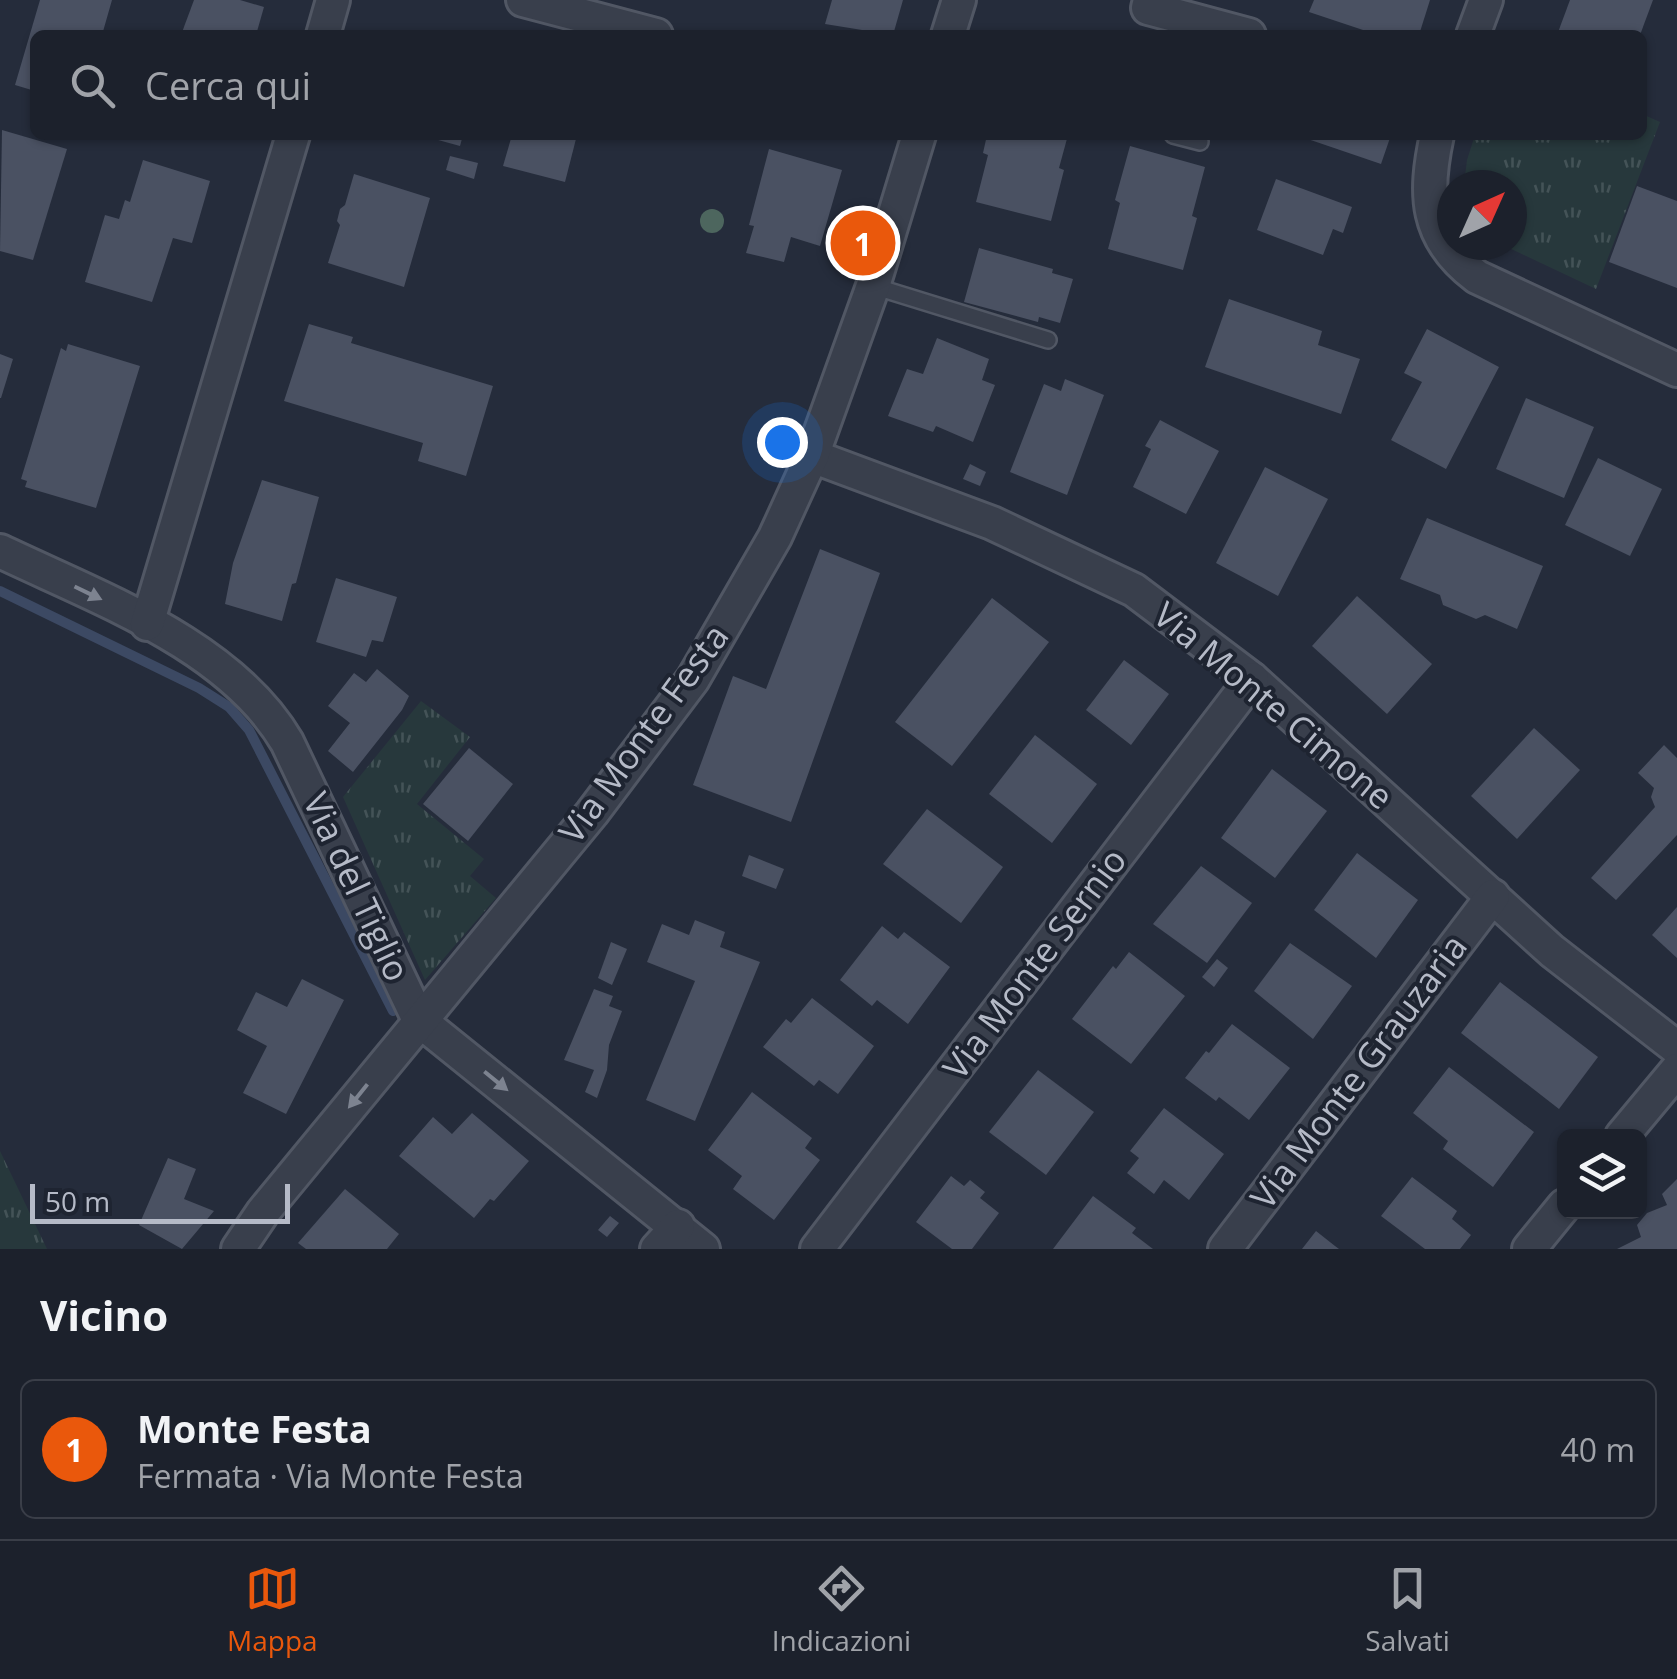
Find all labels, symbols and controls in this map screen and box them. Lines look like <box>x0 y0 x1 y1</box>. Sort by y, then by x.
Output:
search box <box>30 30 1647 140</box>
icon: search <box>65 58 120 113</box>
text: Cerca qui <box>145 59 311 111</box>
north arrow <box>1437 170 1527 260</box>
pin: 1 <box>830 206 896 280</box>
your location <box>757 417 808 468</box>
one-way arrow <box>73 585 102 602</box>
street label: Via Monte Cimone <box>1144 591 1404 819</box>
street label: Via Monte Festa <box>547 614 738 852</box>
street label: Via del Tiglio <box>293 784 422 988</box>
street label: Via Monte Sernio <box>931 838 1136 1088</box>
street label: Via Monte Grauzaria <box>1239 924 1477 1218</box>
one-way arrow <box>483 1070 508 1091</box>
one-way arrow <box>348 1083 369 1108</box>
map controls <box>1557 1129 1647 1219</box>
button: layers <box>1557 1129 1647 1219</box>
scale bar <box>30 1179 290 1224</box>
text: 50 m <box>45 1182 110 1220</box>
text: Vicino <box>40 1286 168 1343</box>
text: Monte Festa <box>137 1402 372 1454</box>
text: 1 <box>65 1428 84 1471</box>
text: 40 m <box>1560 1428 1635 1471</box>
text: Fermata · Via Monte Festa <box>137 1454 524 1497</box>
tab: Mappa <box>227 1561 318 1659</box>
tab: Indicazioni <box>772 1561 911 1659</box>
tab: Salvati <box>1365 1561 1450 1659</box>

